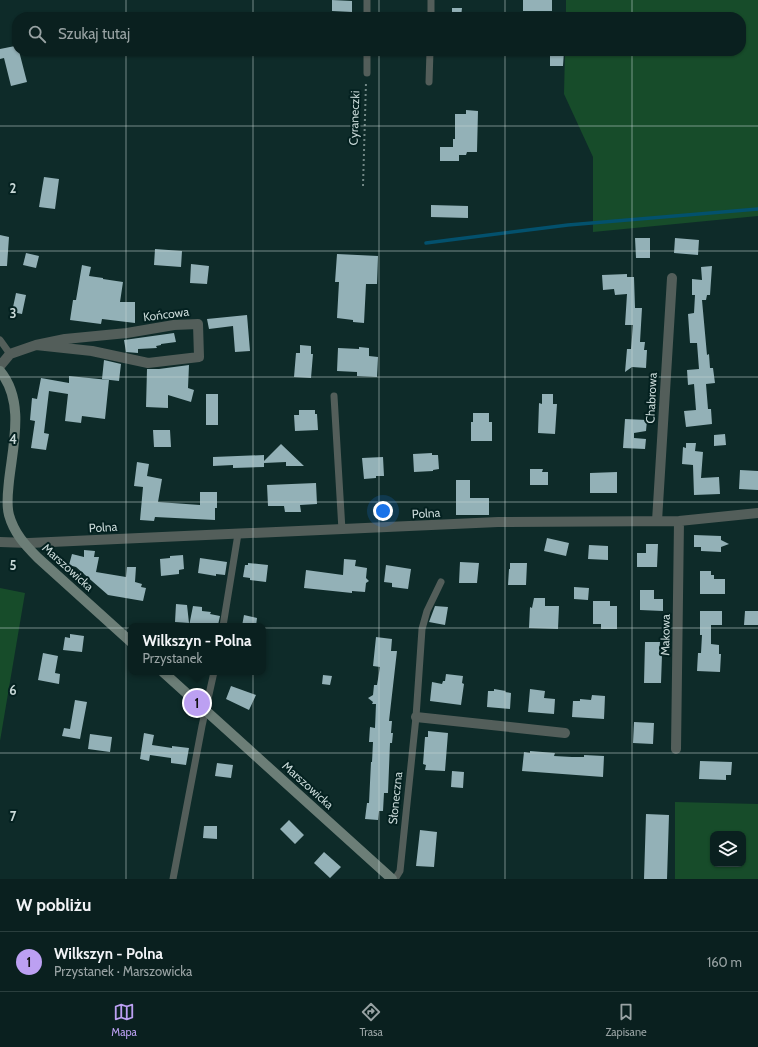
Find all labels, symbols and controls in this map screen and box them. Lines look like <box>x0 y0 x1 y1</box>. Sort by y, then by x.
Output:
search box <box>12 12 746 56</box>
icon: search <box>26 23 48 45</box>
text: Szukaj tutaj <box>58 25 130 43</box>
street label: Cyraneczki <box>346 90 362 146</box>
text: 2 <box>10 180 17 196</box>
street label: Końcowa <box>142 304 190 324</box>
text: 3 <box>9 305 17 321</box>
street label: Chabrowa <box>642 372 660 424</box>
text: 4 <box>9 431 17 447</box>
your location <box>373 501 393 521</box>
street label: Polna <box>411 505 441 521</box>
street label: Polna <box>88 519 118 535</box>
street label: Marszowicka <box>39 540 97 594</box>
text: 5 <box>10 557 17 573</box>
street label: Makowa <box>657 614 673 656</box>
popup <box>128 623 266 675</box>
text: Wilkszyn - Polna <box>143 632 251 650</box>
text: Przystanek <box>143 650 202 666</box>
text: 6 <box>9 682 17 698</box>
pin: 1 <box>184 688 210 718</box>
street label: Marszowicka <box>279 758 337 812</box>
street label: Słoneczna <box>385 771 405 825</box>
text: 7 <box>10 808 17 824</box>
map controls <box>710 831 746 867</box>
button: layers <box>710 831 746 867</box>
text: W pobliżu <box>16 895 91 915</box>
text: Wilkszyn - Polna <box>54 945 163 963</box>
text: 1 <box>27 954 31 970</box>
text: 160 m <box>707 954 742 970</box>
text: Przystanek · Marszowicka <box>54 963 192 979</box>
tab: Mapa <box>111 1001 137 1039</box>
tab: Trasa <box>359 1001 383 1039</box>
tab: Zapisane <box>605 1001 647 1039</box>

